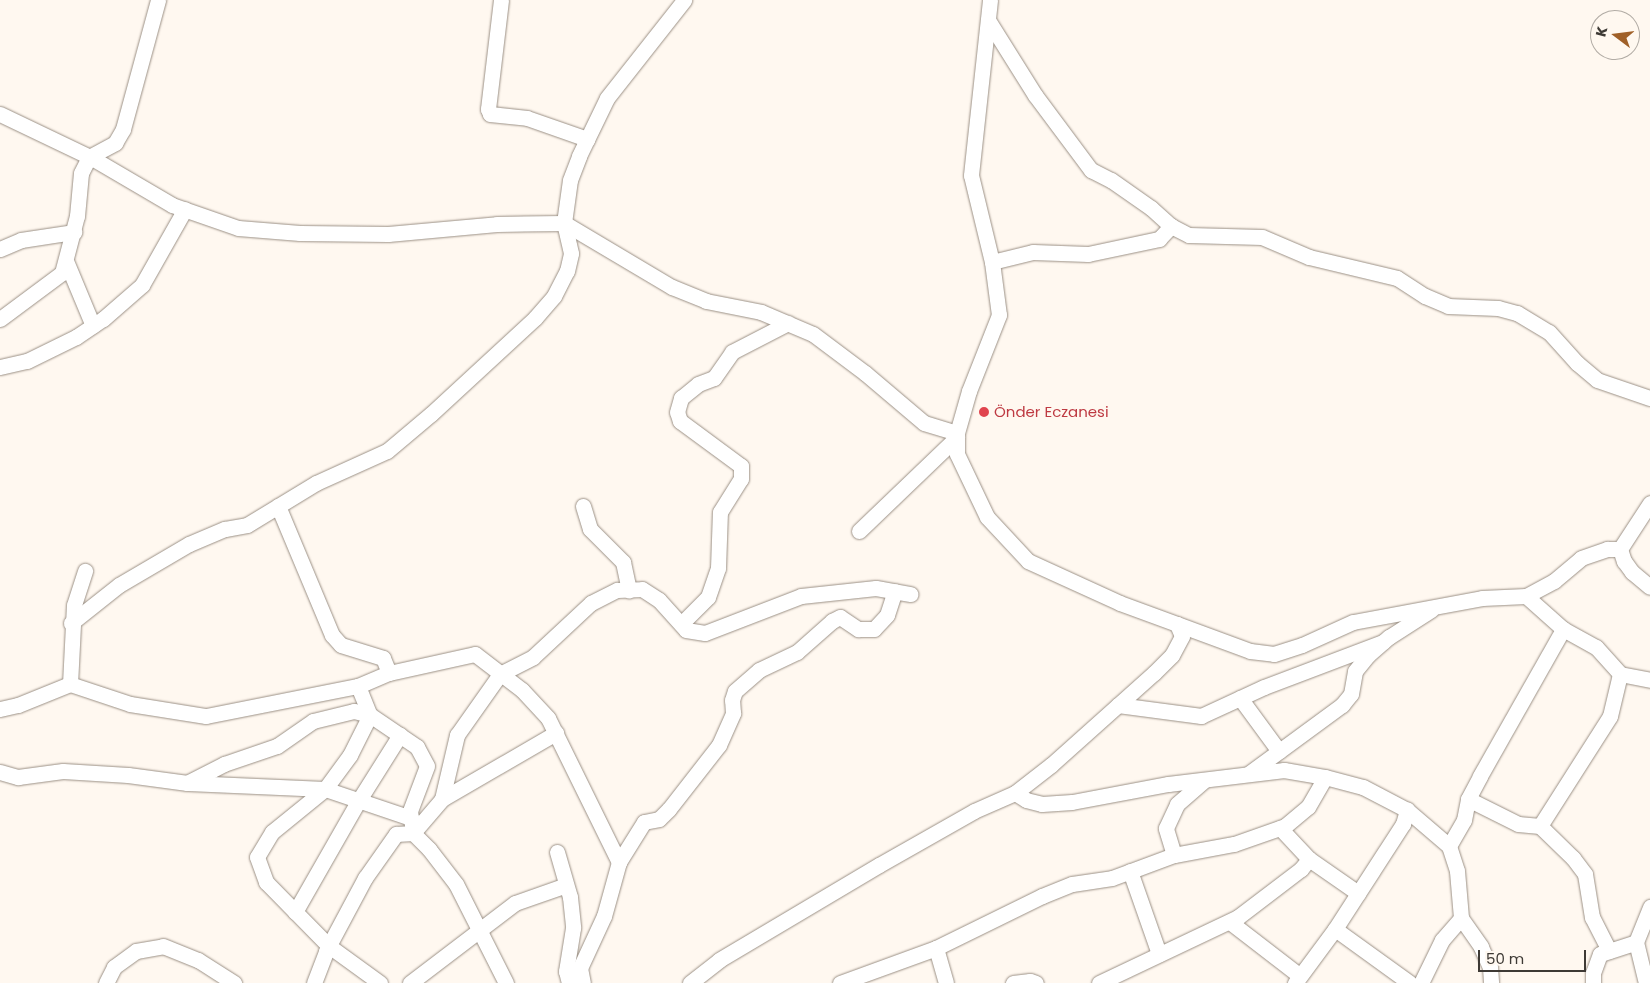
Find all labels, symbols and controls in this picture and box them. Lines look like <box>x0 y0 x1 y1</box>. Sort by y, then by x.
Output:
north arrow <box>1590 10 1640 60</box>
text: K <box>1591 24 1612 39</box>
place label: Önder Eczanesi <box>994 403 1109 421</box>
marker: Önder Eczanesi <box>978 406 990 418</box>
scale bar <box>1480 940 1588 972</box>
text: 50 m <box>1486 948 1524 969</box>

